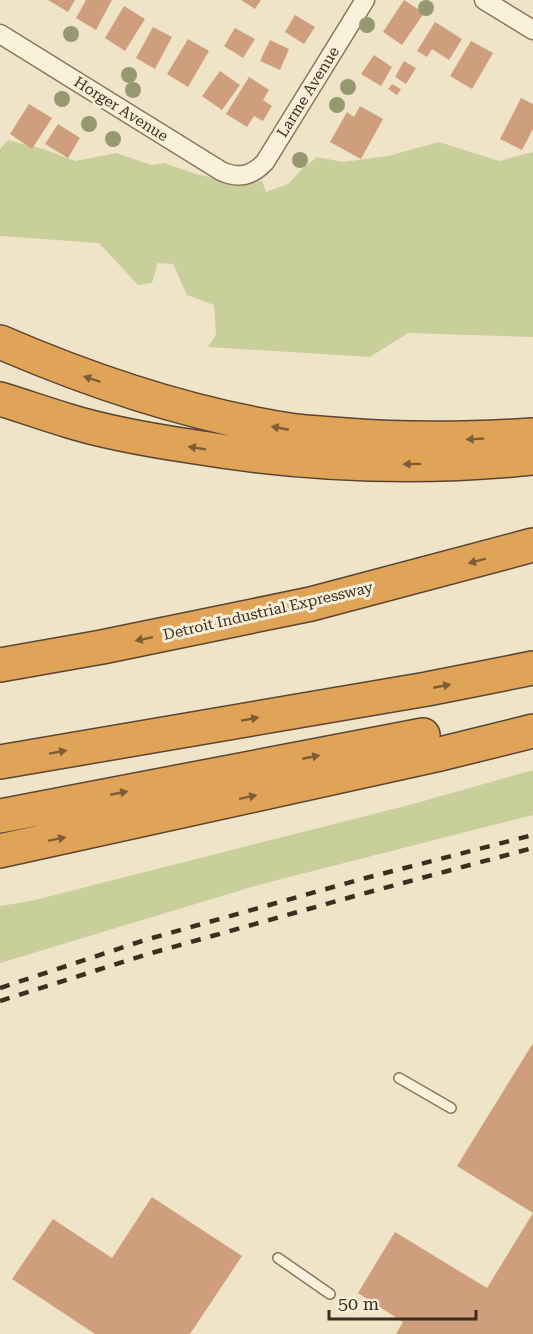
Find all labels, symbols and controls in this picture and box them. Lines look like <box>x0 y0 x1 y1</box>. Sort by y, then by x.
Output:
street label: Larme Avenue <box>273 43 343 141</box>
street label: Horger Avenue <box>71 73 171 145</box>
one-way arrow <box>83 374 101 383</box>
one-way arrow <box>271 423 290 432</box>
one-way arrow <box>465 434 484 443</box>
one-way arrow <box>187 443 206 452</box>
one-way arrow <box>402 460 421 469</box>
one-way arrow <box>468 557 486 566</box>
street label: Detroit Industrial Expressway <box>161 578 375 644</box>
one-way arrow <box>134 635 153 644</box>
one-way arrow <box>433 681 452 690</box>
one-way arrow <box>241 715 260 724</box>
one-way arrow <box>48 747 67 756</box>
one-way arrow <box>302 752 321 761</box>
one-way arrow <box>110 788 129 797</box>
one-way arrow <box>238 791 257 801</box>
one-way arrow <box>48 833 66 843</box>
scale bar <box>329 1283 476 1321</box>
text: 50 m <box>338 1293 379 1314</box>

